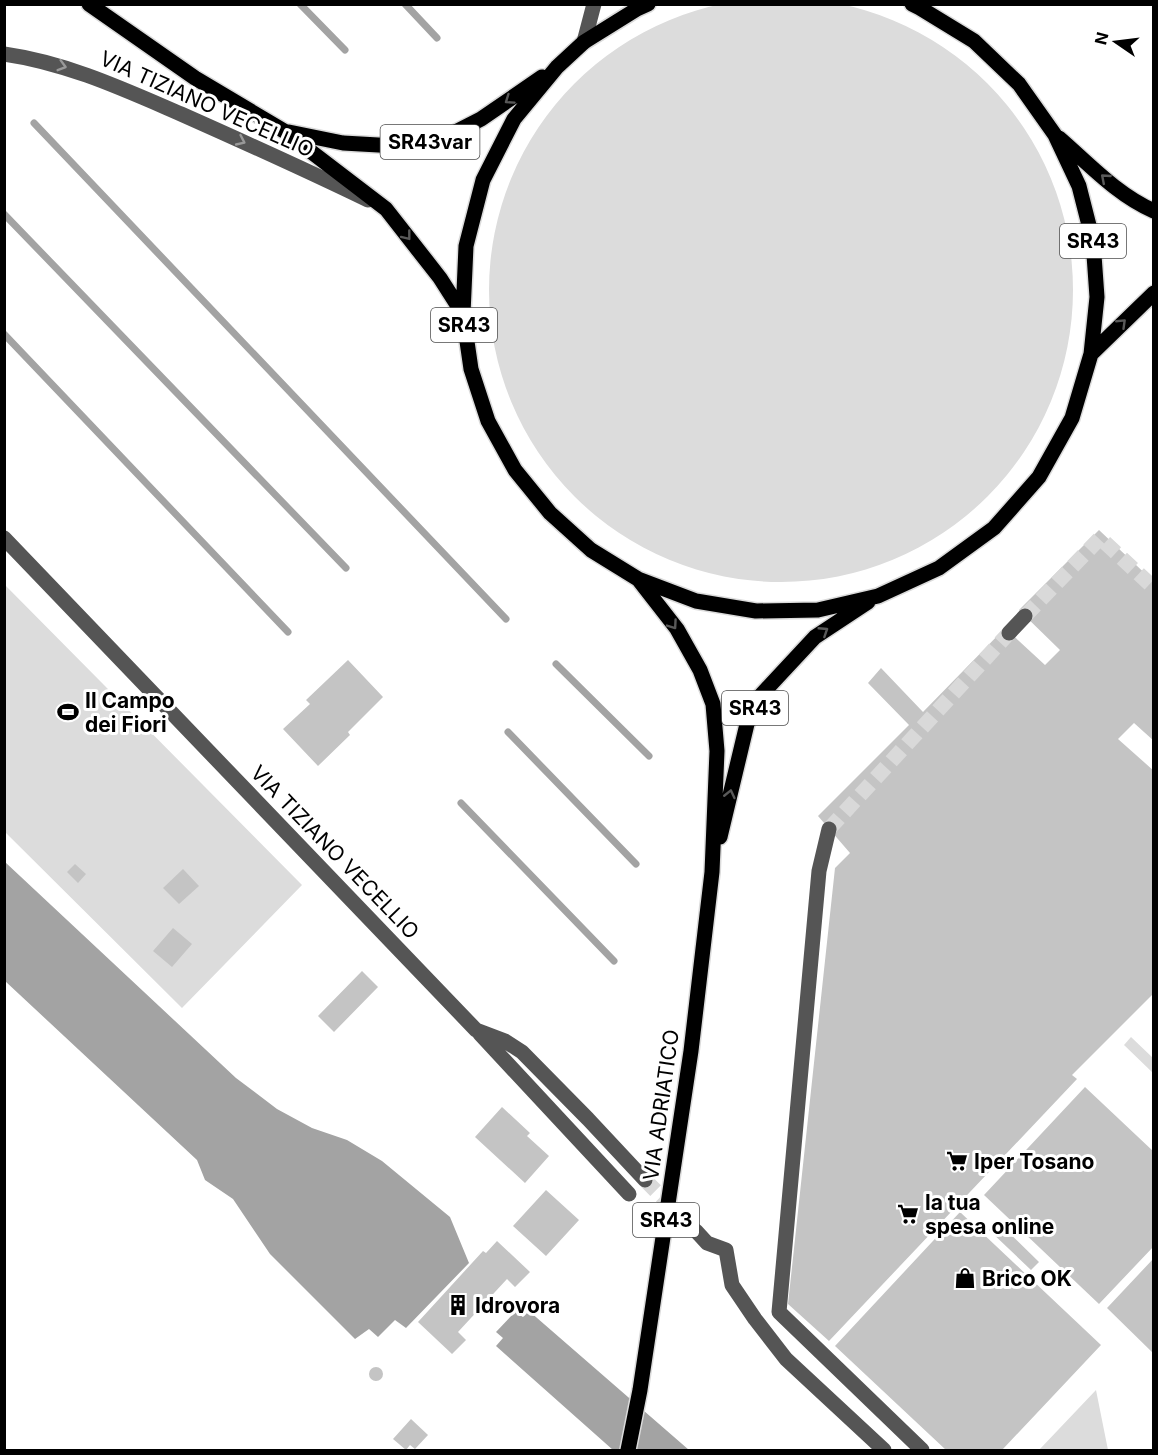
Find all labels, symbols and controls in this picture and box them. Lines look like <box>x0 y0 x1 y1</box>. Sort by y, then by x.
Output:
north arrow <box>1086 12 1146 72</box>
text: N <box>1090 30 1113 47</box>
street label: VIA TIZIANO VECELLIO <box>96 46 318 162</box>
one-way arrow <box>56 59 66 71</box>
one-way arrow <box>504 93 515 104</box>
road number: SR43var <box>380 125 480 159</box>
one-way arrow <box>235 133 246 145</box>
one-way arrow <box>1101 174 1112 185</box>
road number: SR43 <box>1060 224 1126 258</box>
one-way arrow <box>400 229 411 240</box>
road number: SR43 <box>431 308 497 342</box>
one-way arrow <box>1115 320 1126 331</box>
one-way arrow <box>666 619 677 630</box>
one-way arrow <box>818 626 828 638</box>
place label: Il Campo dei Fiori <box>85 688 175 737</box>
road number: SR43 <box>722 691 788 725</box>
sports icon: Il Campo dei Fiori <box>56 700 80 724</box>
street label: VIA TIZIANO VECELLIO <box>246 760 424 944</box>
one-way arrow <box>723 789 736 799</box>
street label: VIA ADRIATICO <box>638 1028 684 1182</box>
supermarket icon: Iper Tosano <box>945 1149 969 1173</box>
place label: Iper Tosano <box>974 1149 1094 1174</box>
place label: la tua spesa online <box>925 1190 1054 1239</box>
supermarket icon: la tua spesa online <box>896 1202 920 1226</box>
road number: SR43 <box>633 1203 699 1237</box>
shop icon: Brico OK <box>953 1266 977 1290</box>
place label: Brico OK <box>982 1266 1072 1291</box>
building icon: Idrovora <box>446 1293 470 1317</box>
place label: Idrovora <box>475 1293 560 1318</box>

